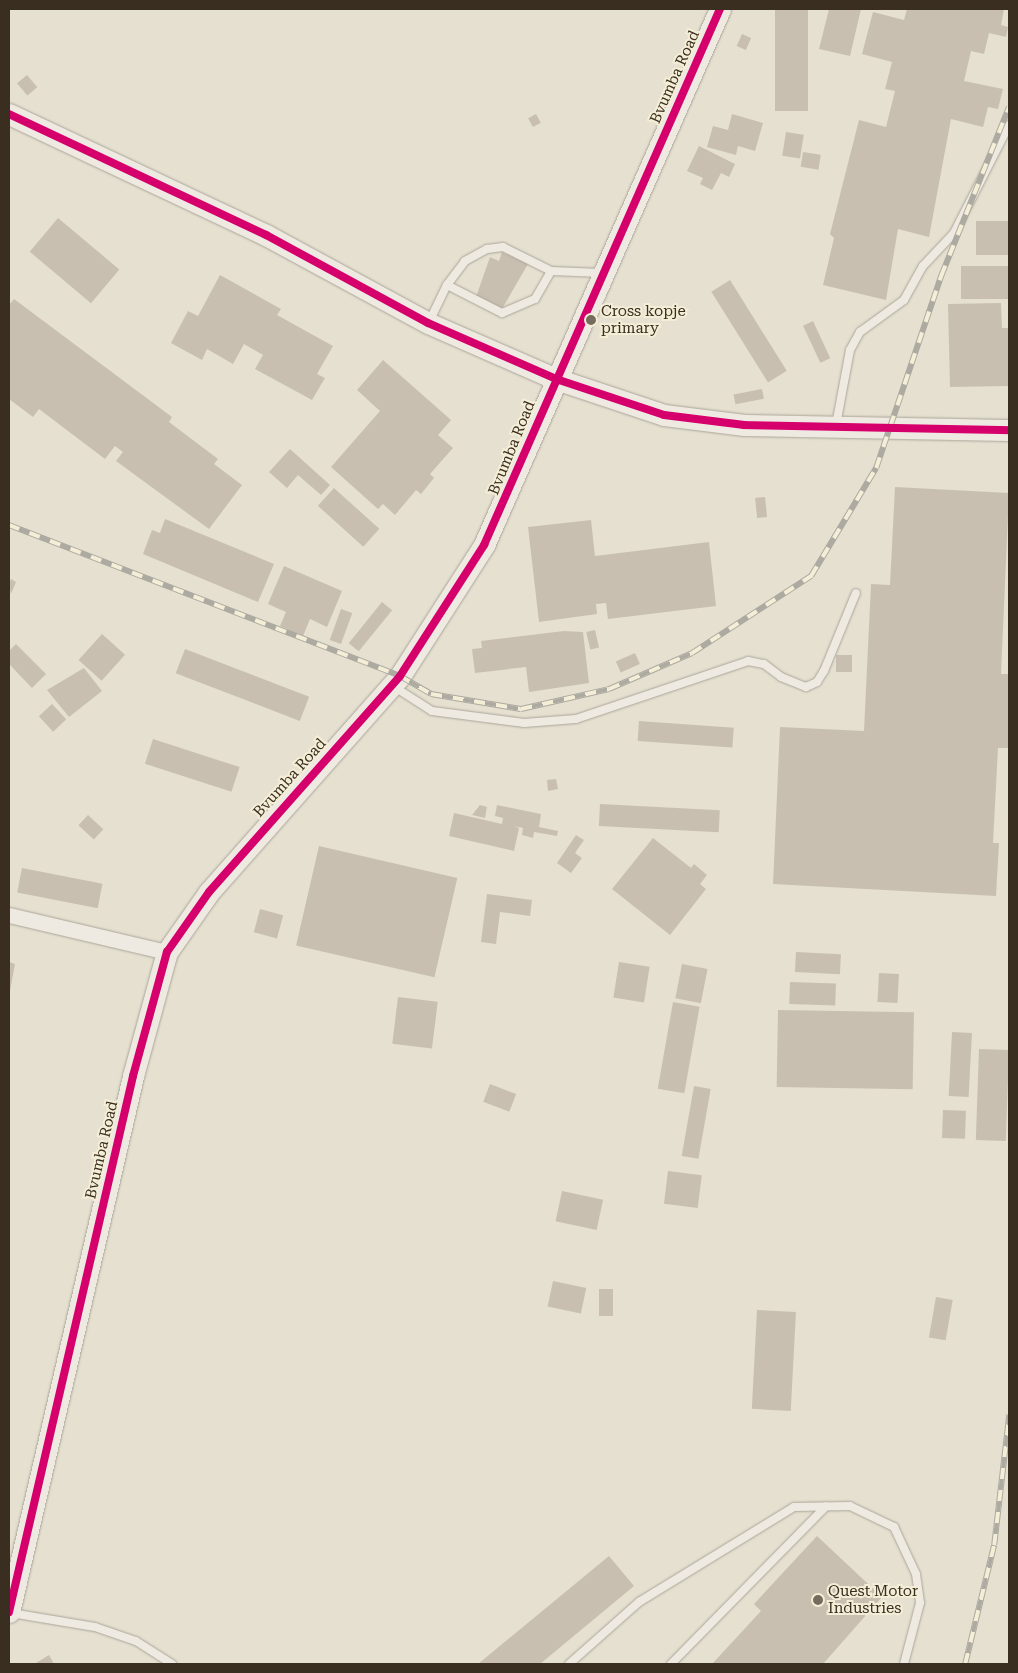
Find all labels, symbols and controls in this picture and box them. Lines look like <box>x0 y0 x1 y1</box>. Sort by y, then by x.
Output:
street label: Bvumba Road <box>646 28 704 126</box>
place label: Cross kopje primary <box>601 302 686 337</box>
marker: Cross kopje primary <box>585 314 597 326</box>
street label: Bvumba Road <box>485 398 539 498</box>
street label: Bvumba Road <box>250 735 330 821</box>
street label: Bvumba Road <box>82 1099 122 1201</box>
place label: Quest Motor Industries <box>828 1582 918 1617</box>
marker: Quest Motor Industries <box>812 1594 824 1606</box>

